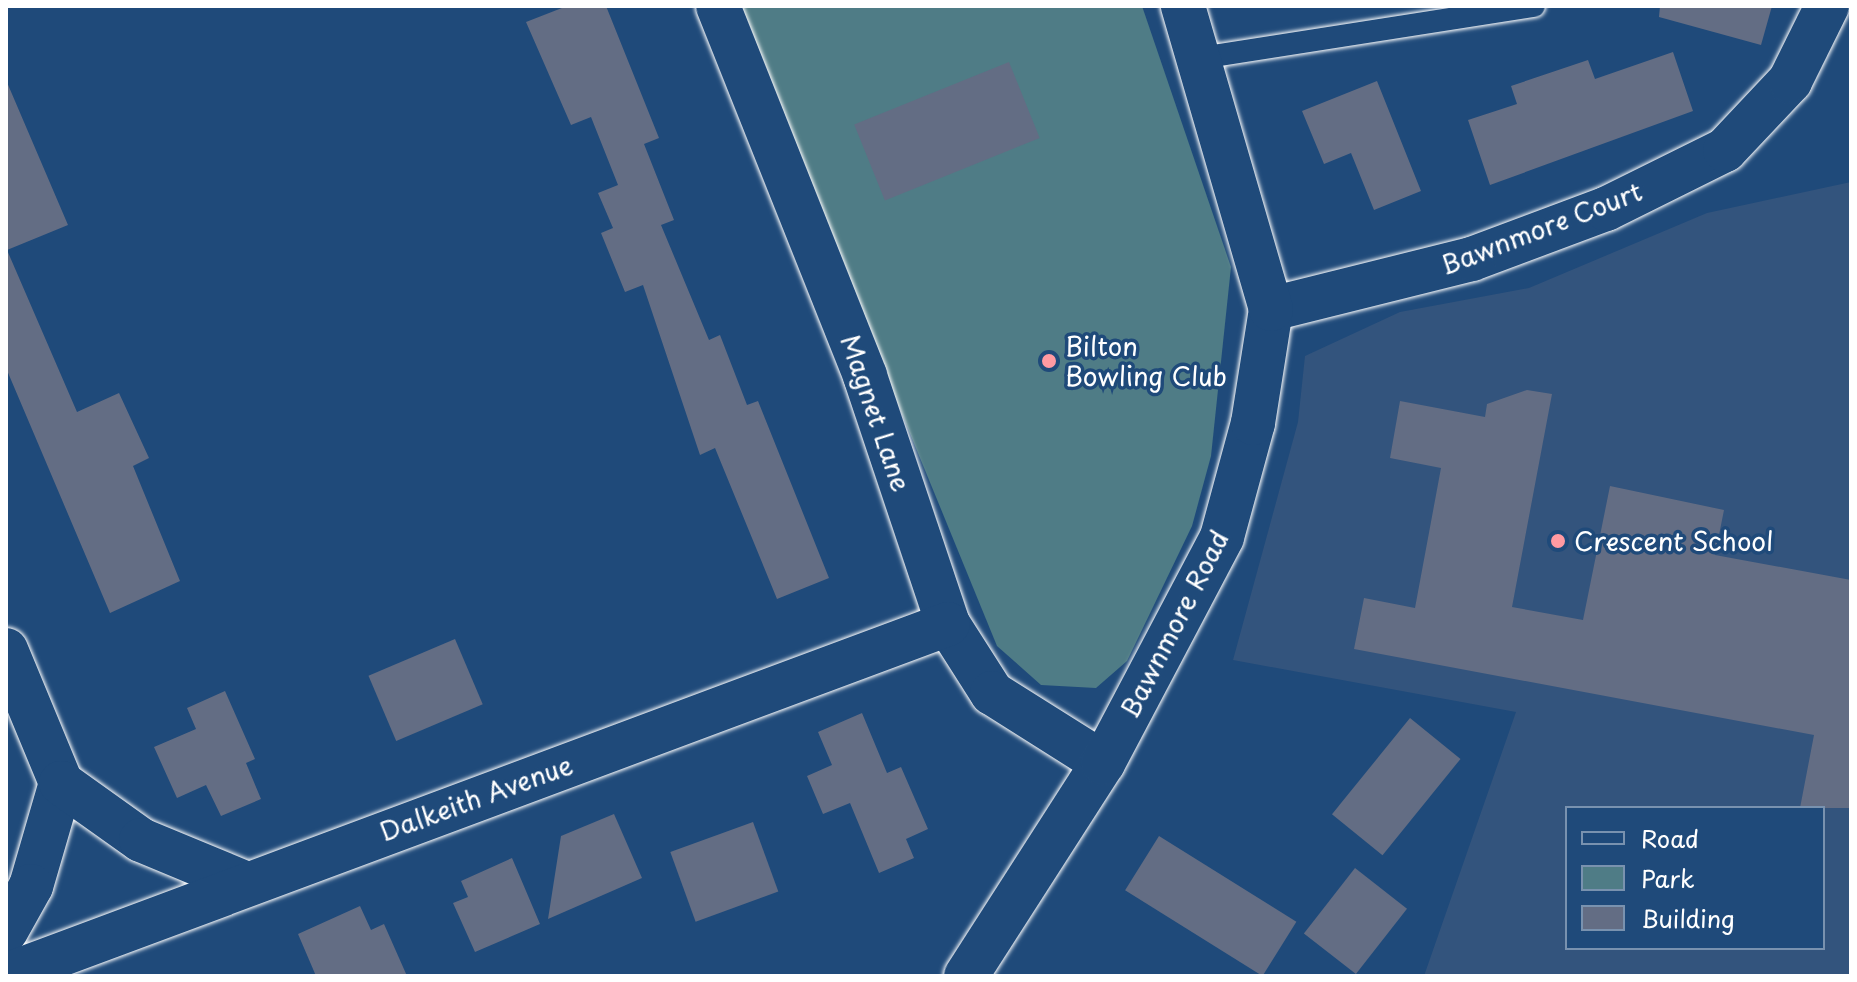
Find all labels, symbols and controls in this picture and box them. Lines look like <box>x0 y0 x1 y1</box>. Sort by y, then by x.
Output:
street label: Bawnmore Court <box>1435 175 1647 281</box>
street label: Magnet Lane <box>834 330 918 496</box>
place label: Bilton Bowling Club <box>1065 330 1227 392</box>
marker: Bilton Bowling Club <box>1040 352 1058 370</box>
street label: Bawnmore Road <box>1113 525 1235 723</box>
place label: Crescent School <box>1574 525 1774 557</box>
marker: Crescent School <box>1549 532 1567 550</box>
street label: Dalkeith Avenue <box>375 749 577 847</box>
legend <box>1565 806 1825 950</box>
text: Road <box>1641 820 1699 856</box>
text: Park <box>1641 860 1695 896</box>
text: Building <box>1641 900 1735 936</box>

